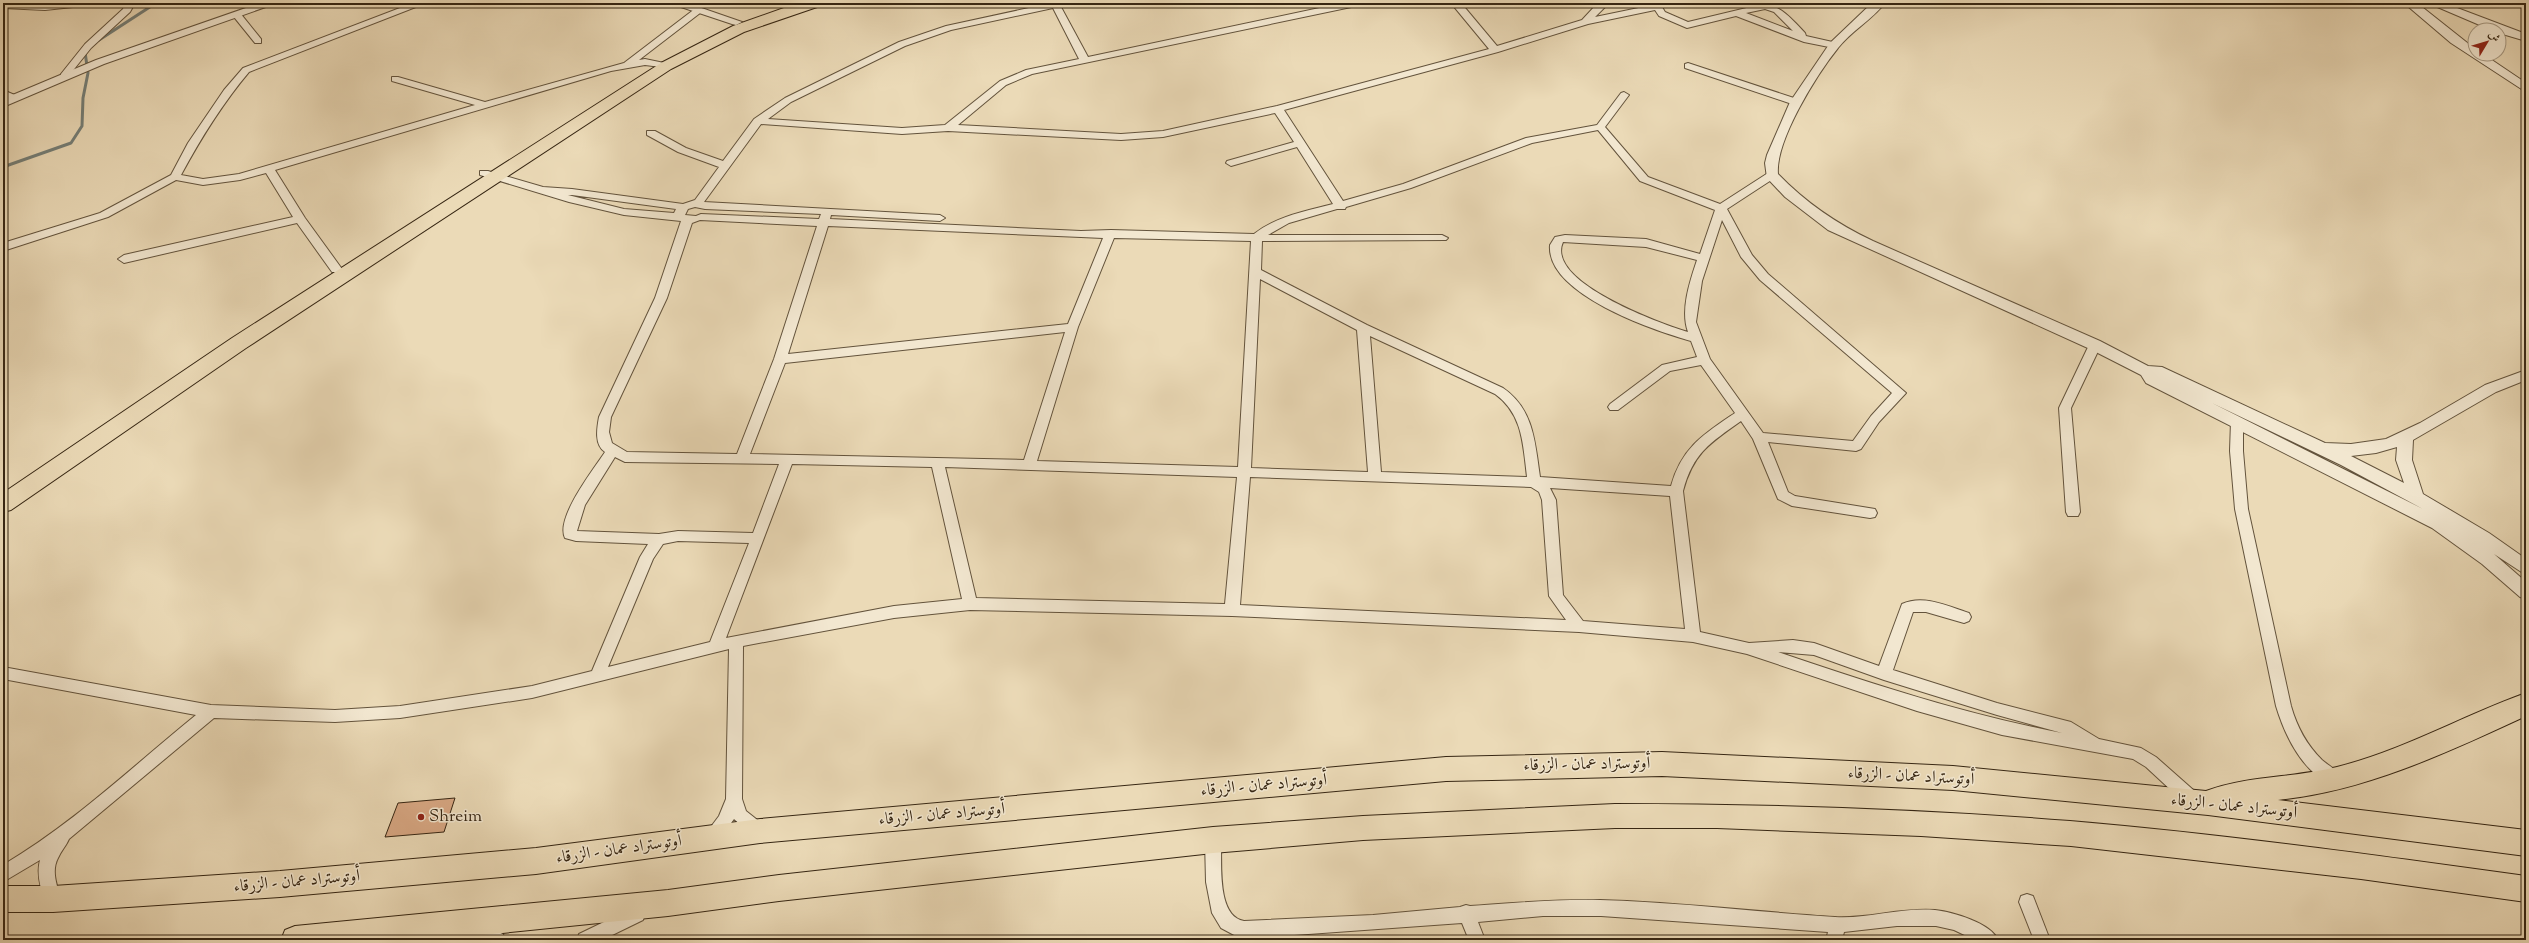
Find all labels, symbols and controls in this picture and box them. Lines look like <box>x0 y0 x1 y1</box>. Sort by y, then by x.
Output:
north arrow <box>2467 22 2507 62</box>
text: ش <box>2484 27 2504 46</box>
street label: أوتوستراد عمان - الزرقاء <box>1523 750 1651 778</box>
street label: أوتوستراد عمان - الزرقاء <box>1847 760 1975 792</box>
street label: أوتوستراد عمان - الزرقاء <box>1200 767 1328 803</box>
street label: أوتوستراد عمان - الزرقاء <box>2170 786 2299 826</box>
street label: أوتوستراد عمان - الزرقاء <box>878 796 1006 832</box>
place label: Shreim <box>429 805 482 829</box>
marker: Shreim <box>416 812 426 822</box>
street label: أوتوستراد عمان - الزرقاء <box>554 827 684 871</box>
street label: أوتوستراد عمان - الزرقاء <box>233 863 361 899</box>

